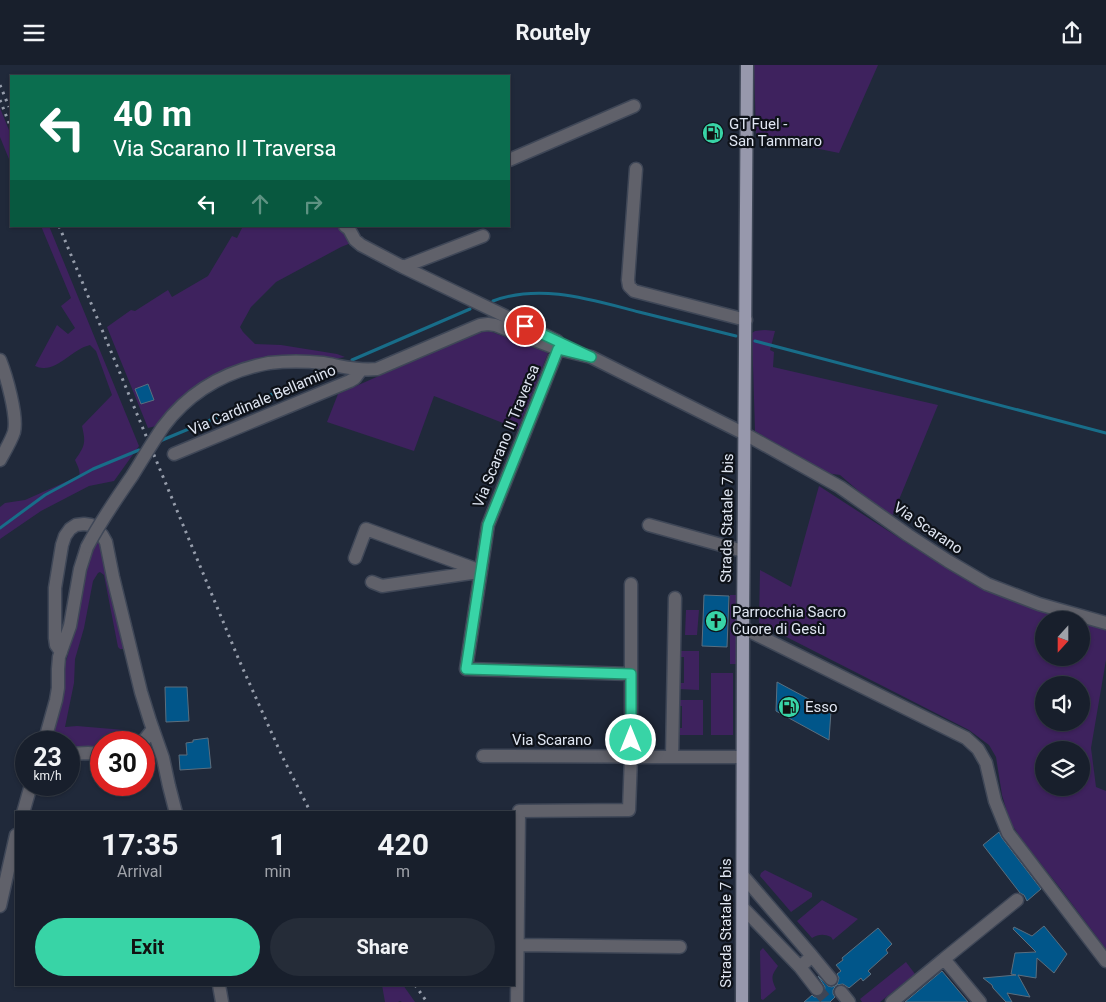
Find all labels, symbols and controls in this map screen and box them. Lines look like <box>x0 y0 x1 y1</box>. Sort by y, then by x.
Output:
icon: menu <box>20 19 48 47</box>
icon: share <box>1058 19 1086 47</box>
text: Routely <box>515 20 591 45</box>
text: 40 m <box>113 94 192 135</box>
icon: left <box>30 95 95 160</box>
place label: GT Fuel - San Tammaro <box>729 115 822 150</box>
fuel station icon: GT Fuel - San Tammaro <box>701 121 725 145</box>
text: Via Scarano II Traversa <box>113 136 337 161</box>
icon: left <box>193 190 221 218</box>
icon: ahead <box>246 190 274 218</box>
icon: right <box>299 190 327 218</box>
pin <box>504 305 546 347</box>
icon: arrive <box>511 312 539 340</box>
street label: Via Cardinale Bellamino <box>186 361 338 439</box>
street label: Via Scarano II Traversa <box>469 362 543 510</box>
street label: Strada Statale 7 bis <box>717 453 737 583</box>
street label: Via Scarano <box>890 498 966 558</box>
place label: Parrocchia Sacro Cuore di Gesù <box>732 603 846 638</box>
church icon: Parrocchia Sacro Cuore di Gesù <box>704 609 728 633</box>
north arrow <box>1035 611 1090 666</box>
map controls <box>1035 611 1090 796</box>
button: sound <box>1035 676 1090 731</box>
fuel station icon: Esso <box>777 695 801 719</box>
place label: Esso <box>805 698 838 716</box>
position arrow <box>604 713 656 765</box>
speed limit sign: 30 <box>90 731 155 796</box>
street label: Via Scarano <box>512 731 592 749</box>
button: layers <box>1035 741 1090 796</box>
text: 23 <box>33 743 62 772</box>
text: km/h <box>33 769 62 783</box>
text: 17:35 <box>101 827 178 862</box>
text: 1 <box>269 827 286 862</box>
text: 420 <box>377 827 429 862</box>
street label: Strada Statale 7 bis <box>717 858 735 988</box>
text: Arrival <box>117 862 162 881</box>
text: min <box>264 862 291 881</box>
text: m <box>396 862 410 881</box>
button: Exit <box>35 918 260 976</box>
button: Share <box>270 918 495 976</box>

